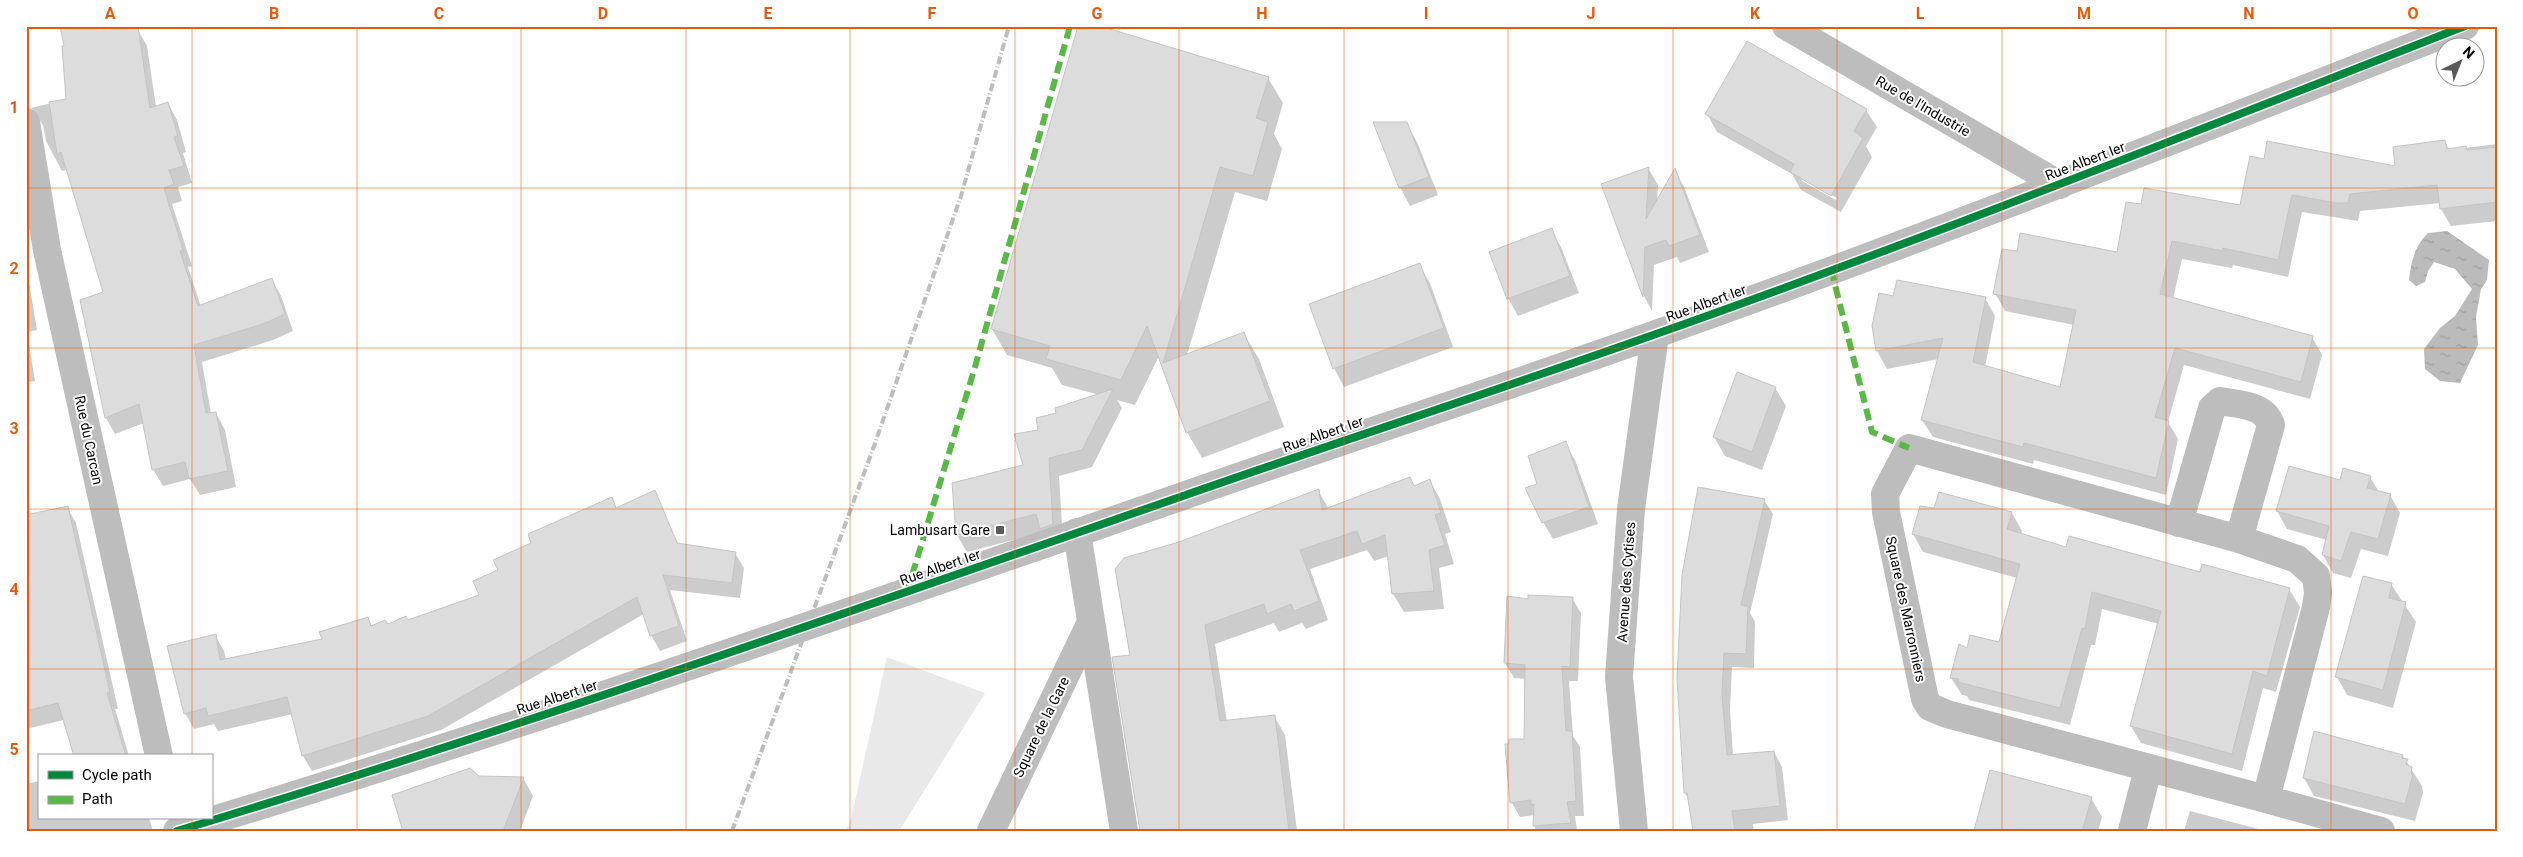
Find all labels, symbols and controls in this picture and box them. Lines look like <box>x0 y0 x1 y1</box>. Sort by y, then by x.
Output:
text: A <box>105 4 116 23</box>
text: B <box>269 4 279 23</box>
text: C <box>434 4 444 23</box>
text: D <box>598 4 608 23</box>
text: E <box>764 4 773 23</box>
text: F <box>928 4 937 23</box>
text: G <box>1092 4 1103 23</box>
text: H <box>1256 4 1268 23</box>
text: I <box>1424 4 1428 23</box>
text: J <box>1587 4 1595 23</box>
text: K <box>1750 4 1761 23</box>
text: L <box>1916 4 1925 23</box>
text: M <box>2077 4 2091 23</box>
text: N <box>2243 4 2255 23</box>
text: O <box>2407 4 2419 23</box>
north arrow <box>2436 38 2486 88</box>
text: N <box>2460 43 2478 62</box>
street label: Rue de l'Industrie <box>1873 72 1973 140</box>
text: 1 <box>9 98 19 117</box>
street label: Rue Albert Ier <box>2043 138 2127 184</box>
text: 2 <box>9 259 19 278</box>
street label: Rue Albert Ier <box>1664 281 1749 325</box>
street label: Rue du Carcan <box>72 394 106 486</box>
street label: Rue Albert Ier <box>1281 413 1366 455</box>
text: 3 <box>9 419 19 438</box>
street label: Avenue des Cytises <box>1614 521 1638 643</box>
place label: Lambusart Gare <box>890 522 990 538</box>
marker: Lambusart Gare <box>994 524 1006 536</box>
street label: Square des Marronniers <box>1883 535 1929 683</box>
street label: Rue Albert Ier <box>898 546 983 588</box>
text: 4 <box>9 580 19 599</box>
street label: Square de la Gare <box>1010 674 1072 780</box>
street label: Rue Albert Ier <box>514 676 600 718</box>
text: 5 <box>9 740 19 759</box>
legend <box>38 754 212 820</box>
text: Cycle path <box>82 766 152 784</box>
text: Path <box>82 790 113 808</box>

